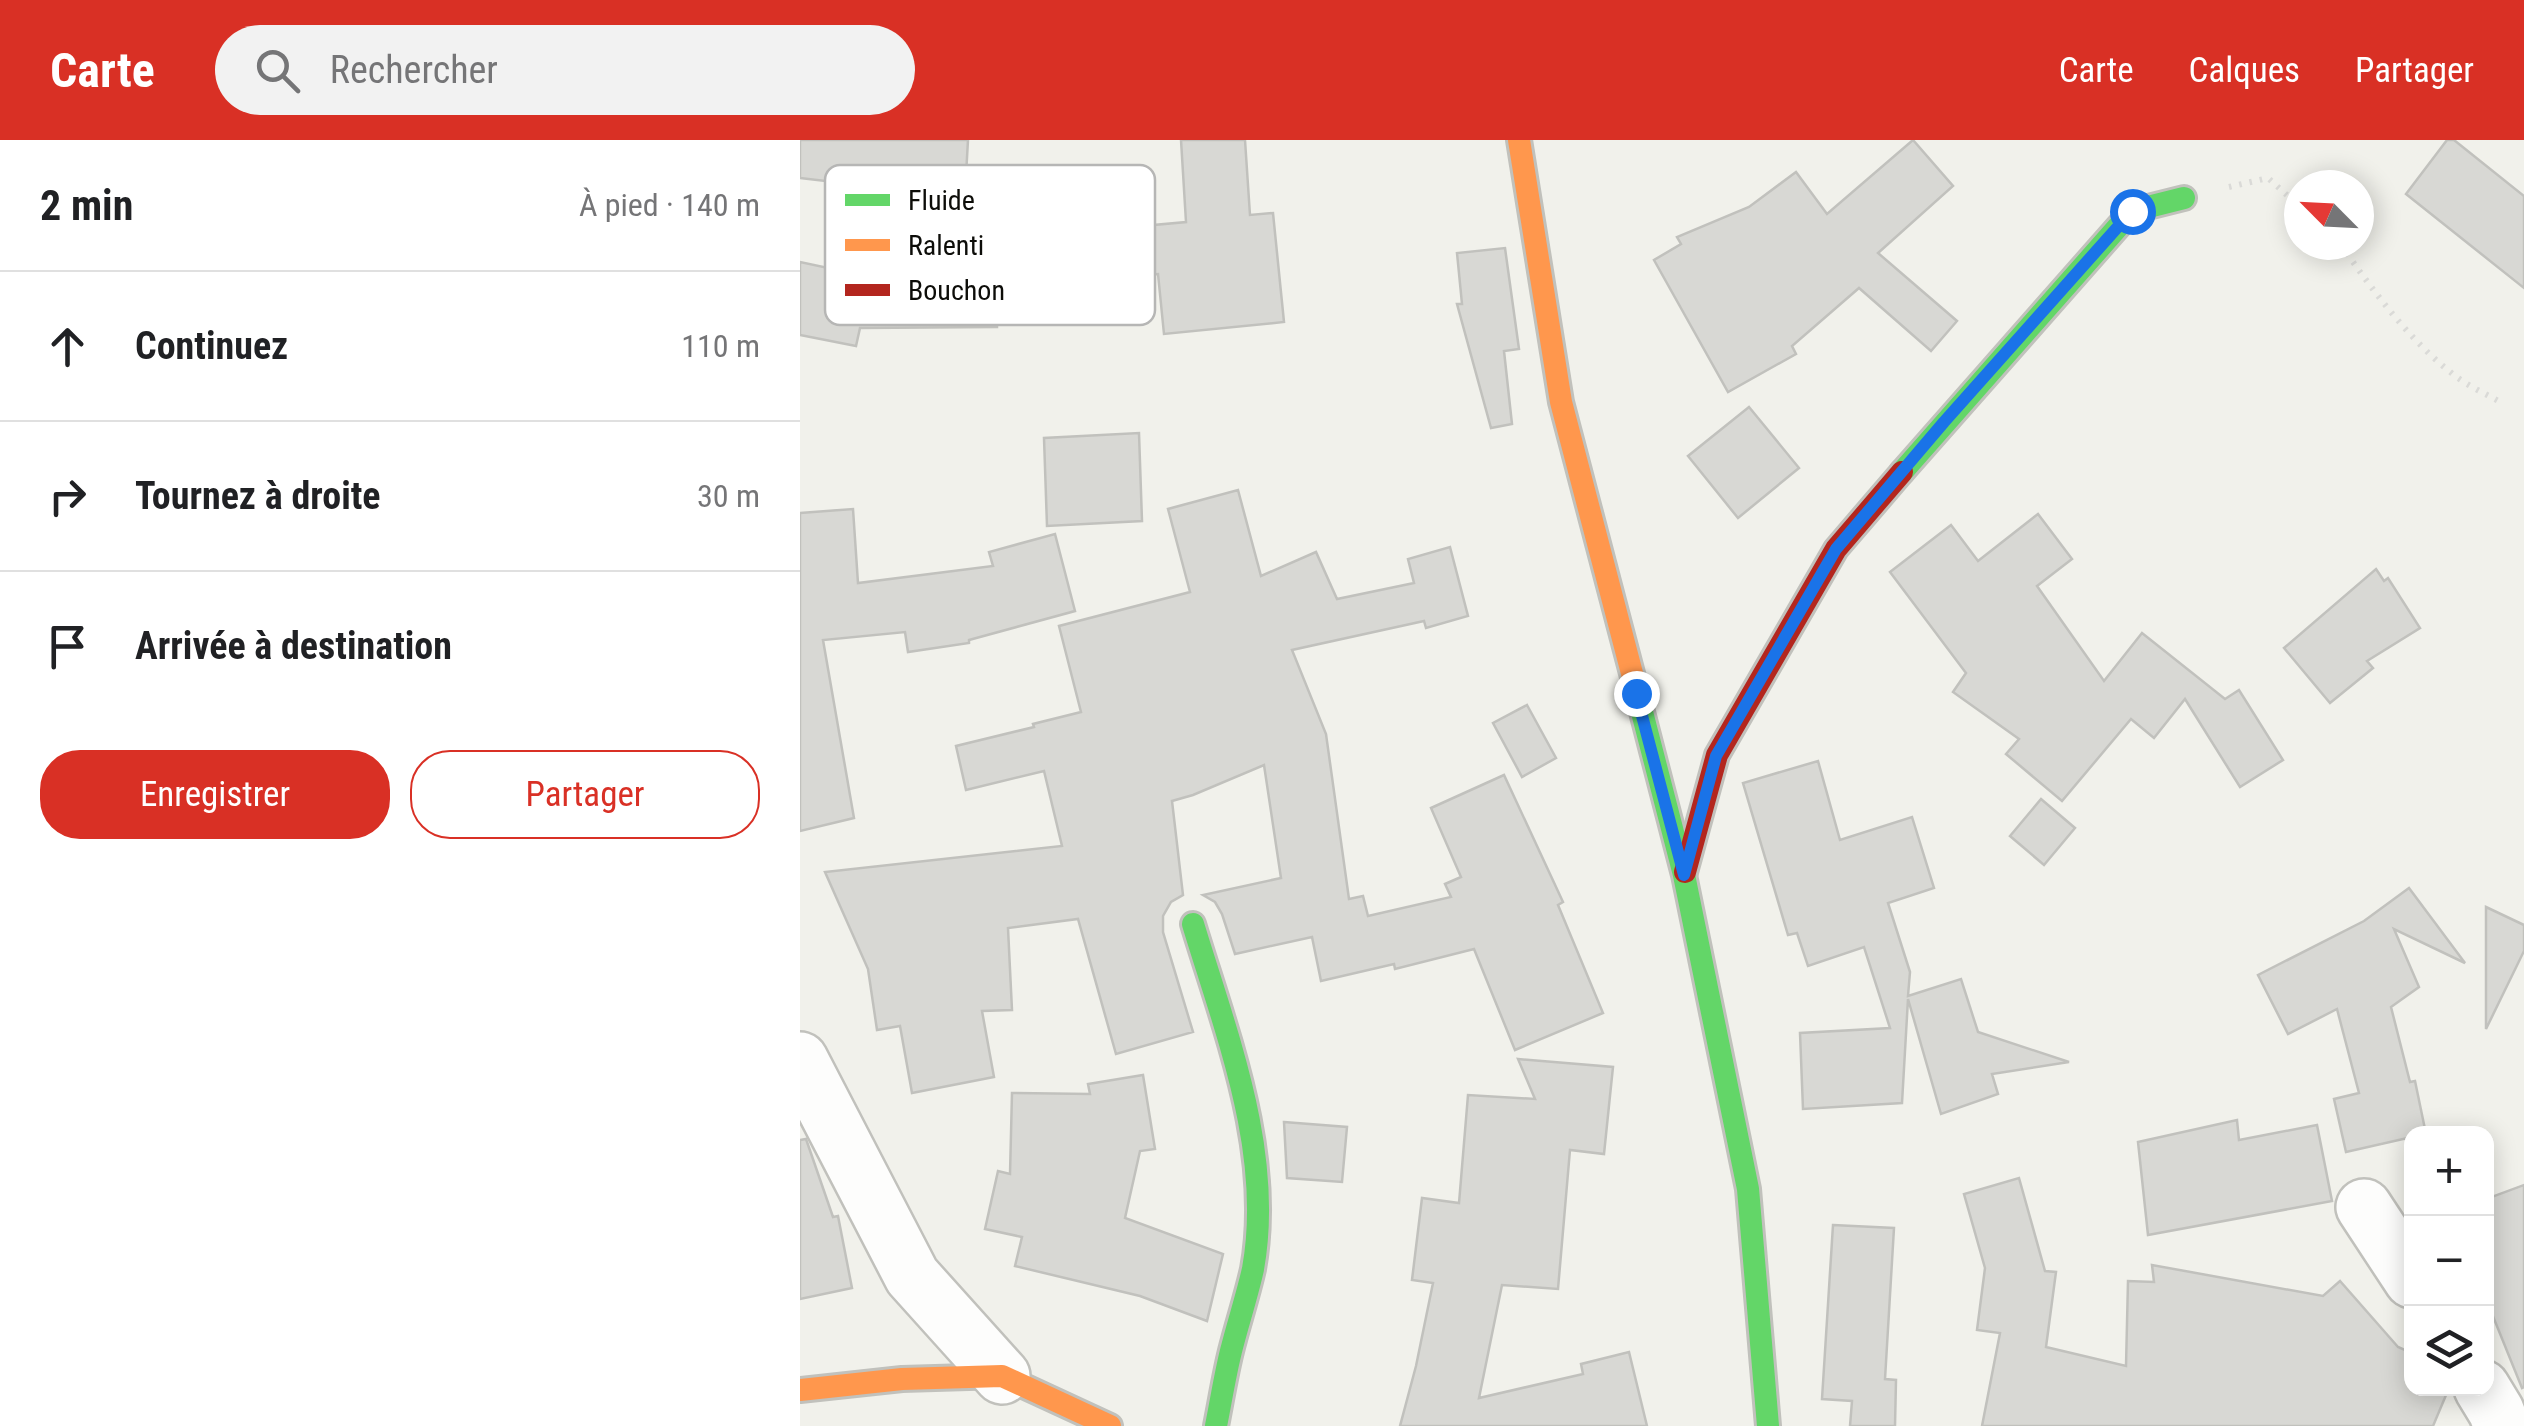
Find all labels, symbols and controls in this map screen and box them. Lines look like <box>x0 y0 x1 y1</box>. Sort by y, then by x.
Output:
search box <box>215 25 915 115</box>
text: Carte <box>50 42 155 99</box>
icon: search <box>250 43 305 98</box>
text: Rechercher <box>330 48 498 92</box>
text: Carte <box>2059 50 2134 91</box>
text: Calques <box>2189 50 2300 91</box>
text: Partager <box>2355 50 2474 91</box>
legend <box>825 165 1155 325</box>
north arrow <box>2284 170 2374 260</box>
text: 2 min <box>40 181 133 230</box>
text: Fluide <box>908 184 975 217</box>
text: À pied · 140 m <box>579 186 760 224</box>
route start <box>2110 189 2156 235</box>
text: Ralenti <box>908 229 984 262</box>
text: Bouchon <box>908 274 1005 307</box>
icon: ahead <box>40 319 95 374</box>
text: Continuez <box>135 324 288 368</box>
text: 110 m <box>681 327 760 365</box>
icon: right <box>40 469 95 524</box>
text: Tournez à droite <box>135 474 381 518</box>
text: 30 m <box>697 477 760 515</box>
icon: arrive <box>40 619 95 674</box>
text: Arrivée à destination <box>135 624 452 668</box>
route end <box>1614 671 1660 717</box>
button: Enregistrer <box>40 750 390 839</box>
button: Partager <box>410 750 760 839</box>
map controls <box>2404 1126 2494 1396</box>
button: + <box>2404 1126 2494 1216</box>
button: − <box>2404 1216 2494 1306</box>
button: layers <box>2404 1306 2494 1396</box>

